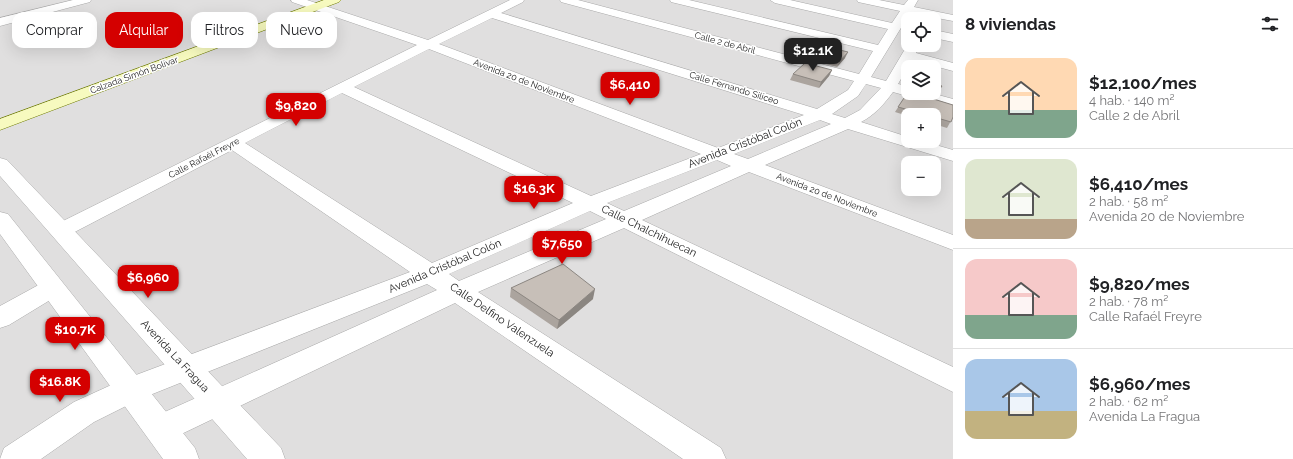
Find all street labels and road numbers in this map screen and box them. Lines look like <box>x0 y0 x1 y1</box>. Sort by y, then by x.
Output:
street label: Calle 2 de Abril <box>693 30 757 56</box>
street label: Calzada Simón Bolívar <box>89 54 180 96</box>
street label: Avenida 20 de Noviembre <box>472 57 577 105</box>
street label: Calle Fernando Silíceo <box>688 70 780 106</box>
street label: Avenida Cristóbal Colón <box>686 115 804 171</box>
street label: Calle Rafaél Freyre <box>167 135 242 180</box>
street label: Avenida 20 de Noviembre <box>775 171 880 219</box>
street label: Calle Chalchihuecan <box>599 202 699 260</box>
street label: Avenida Cristóbal Colón <box>387 236 503 296</box>
street label: Calle Delfino Valenzuela <box>447 280 557 360</box>
street label: Avenida La Fragua <box>138 317 212 395</box>

